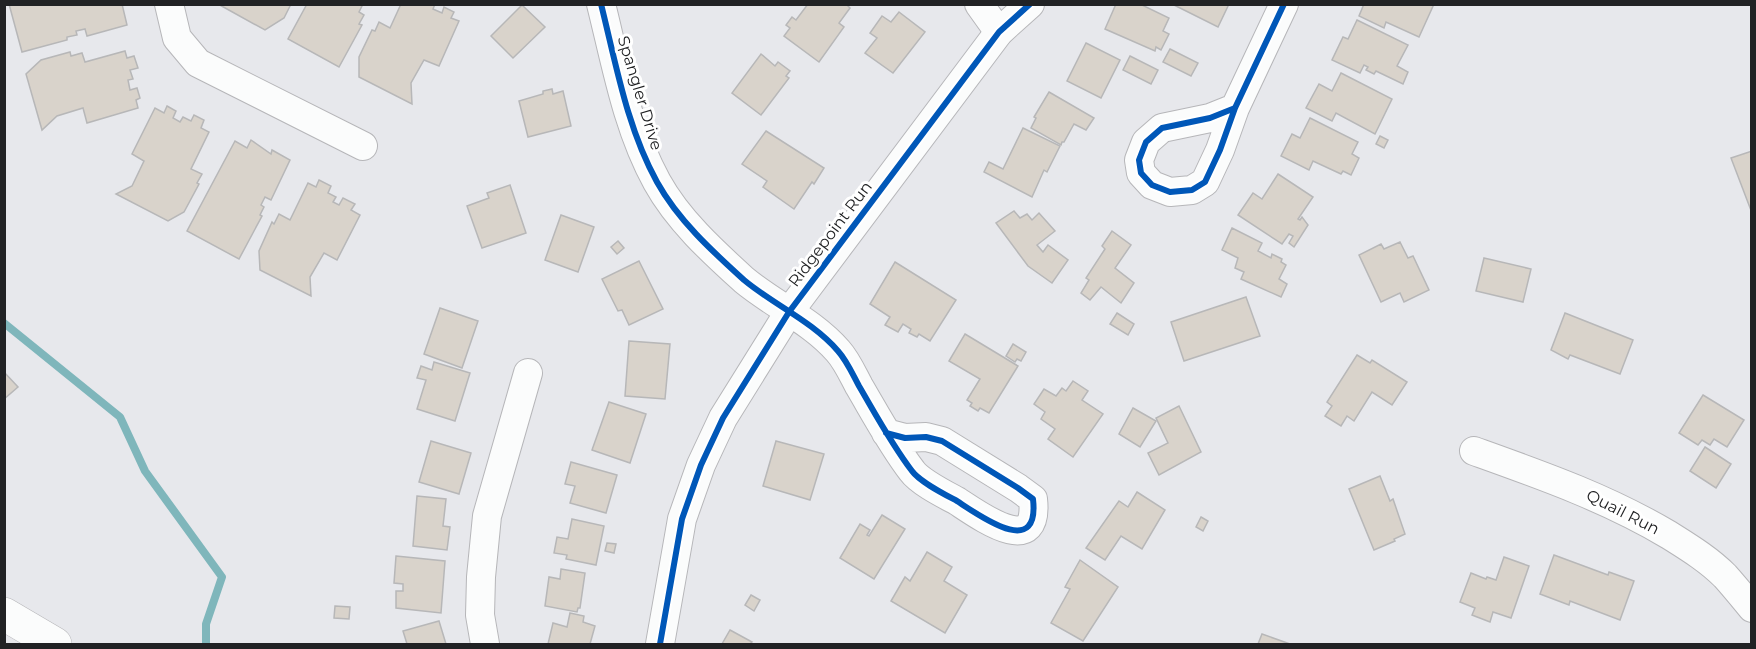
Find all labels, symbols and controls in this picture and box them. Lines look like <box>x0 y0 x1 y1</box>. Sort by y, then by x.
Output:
street label: Spangler Drive <box>614 34 666 152</box>
street label: Ridgepoint Run <box>784 178 876 290</box>
street label: Quail Run <box>1583 485 1663 539</box>

